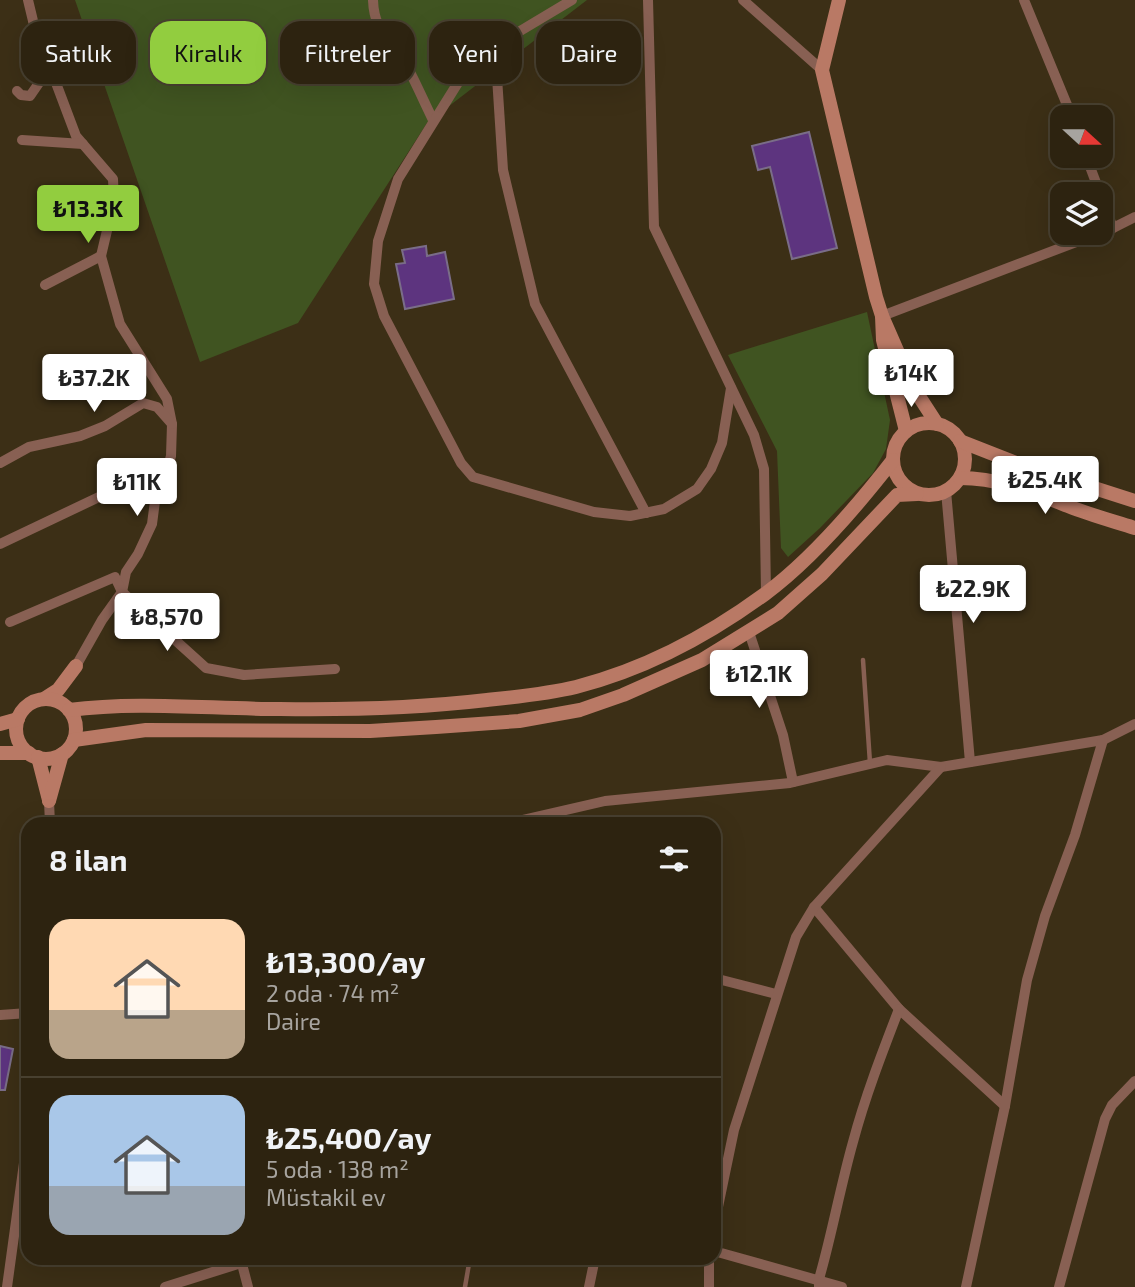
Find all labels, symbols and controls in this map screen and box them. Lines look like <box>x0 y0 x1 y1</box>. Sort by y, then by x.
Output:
chip: Satılık <box>21 21 136 84</box>
chip: Kiralık <box>150 21 266 84</box>
chip: Filtreler <box>280 21 415 84</box>
chip: Yeni <box>429 21 522 84</box>
chip: Daire <box>536 21 641 84</box>
north arrow <box>1050 105 1113 168</box>
map controls <box>1050 105 1113 245</box>
button: layers <box>1050 182 1113 245</box>
pin: ₺13.3K <box>31 186 145 245</box>
text: ₺13.3K <box>53 194 123 222</box>
pin: ₺14K <box>870 350 952 409</box>
pin: ₺37.2K <box>37 354 151 414</box>
text: ₺14K <box>885 358 937 386</box>
text: ₺37.2K <box>58 363 130 391</box>
pin: ₺25.4K <box>988 456 1102 516</box>
pin: ₺11K <box>96 458 178 518</box>
text: ₺25.4K <box>1008 465 1082 493</box>
text: ₺11K <box>113 467 161 495</box>
pin: ₺22.9K <box>916 566 1030 625</box>
text: ₺22.9K <box>936 574 1010 602</box>
pin: ₺8,570 <box>110 594 224 653</box>
text: ₺8,570 <box>131 602 203 630</box>
pin: ₺12.1K <box>702 650 816 710</box>
text: ₺12.1K <box>726 659 792 687</box>
icon: filters <box>655 840 693 878</box>
text: 8 ilan <box>49 841 127 877</box>
text: ₺13,300/ay <box>266 943 425 979</box>
icon: home <box>105 947 189 1031</box>
text: 2 oda · 74 m² <box>266 979 399 1007</box>
text: Daire <box>266 1007 321 1035</box>
text: ₺25,400/ay <box>266 1119 431 1155</box>
icon: home <box>105 1123 189 1207</box>
text: 5 oda · 138 m² <box>266 1155 409 1183</box>
text: Müstakil ev <box>266 1183 386 1211</box>

